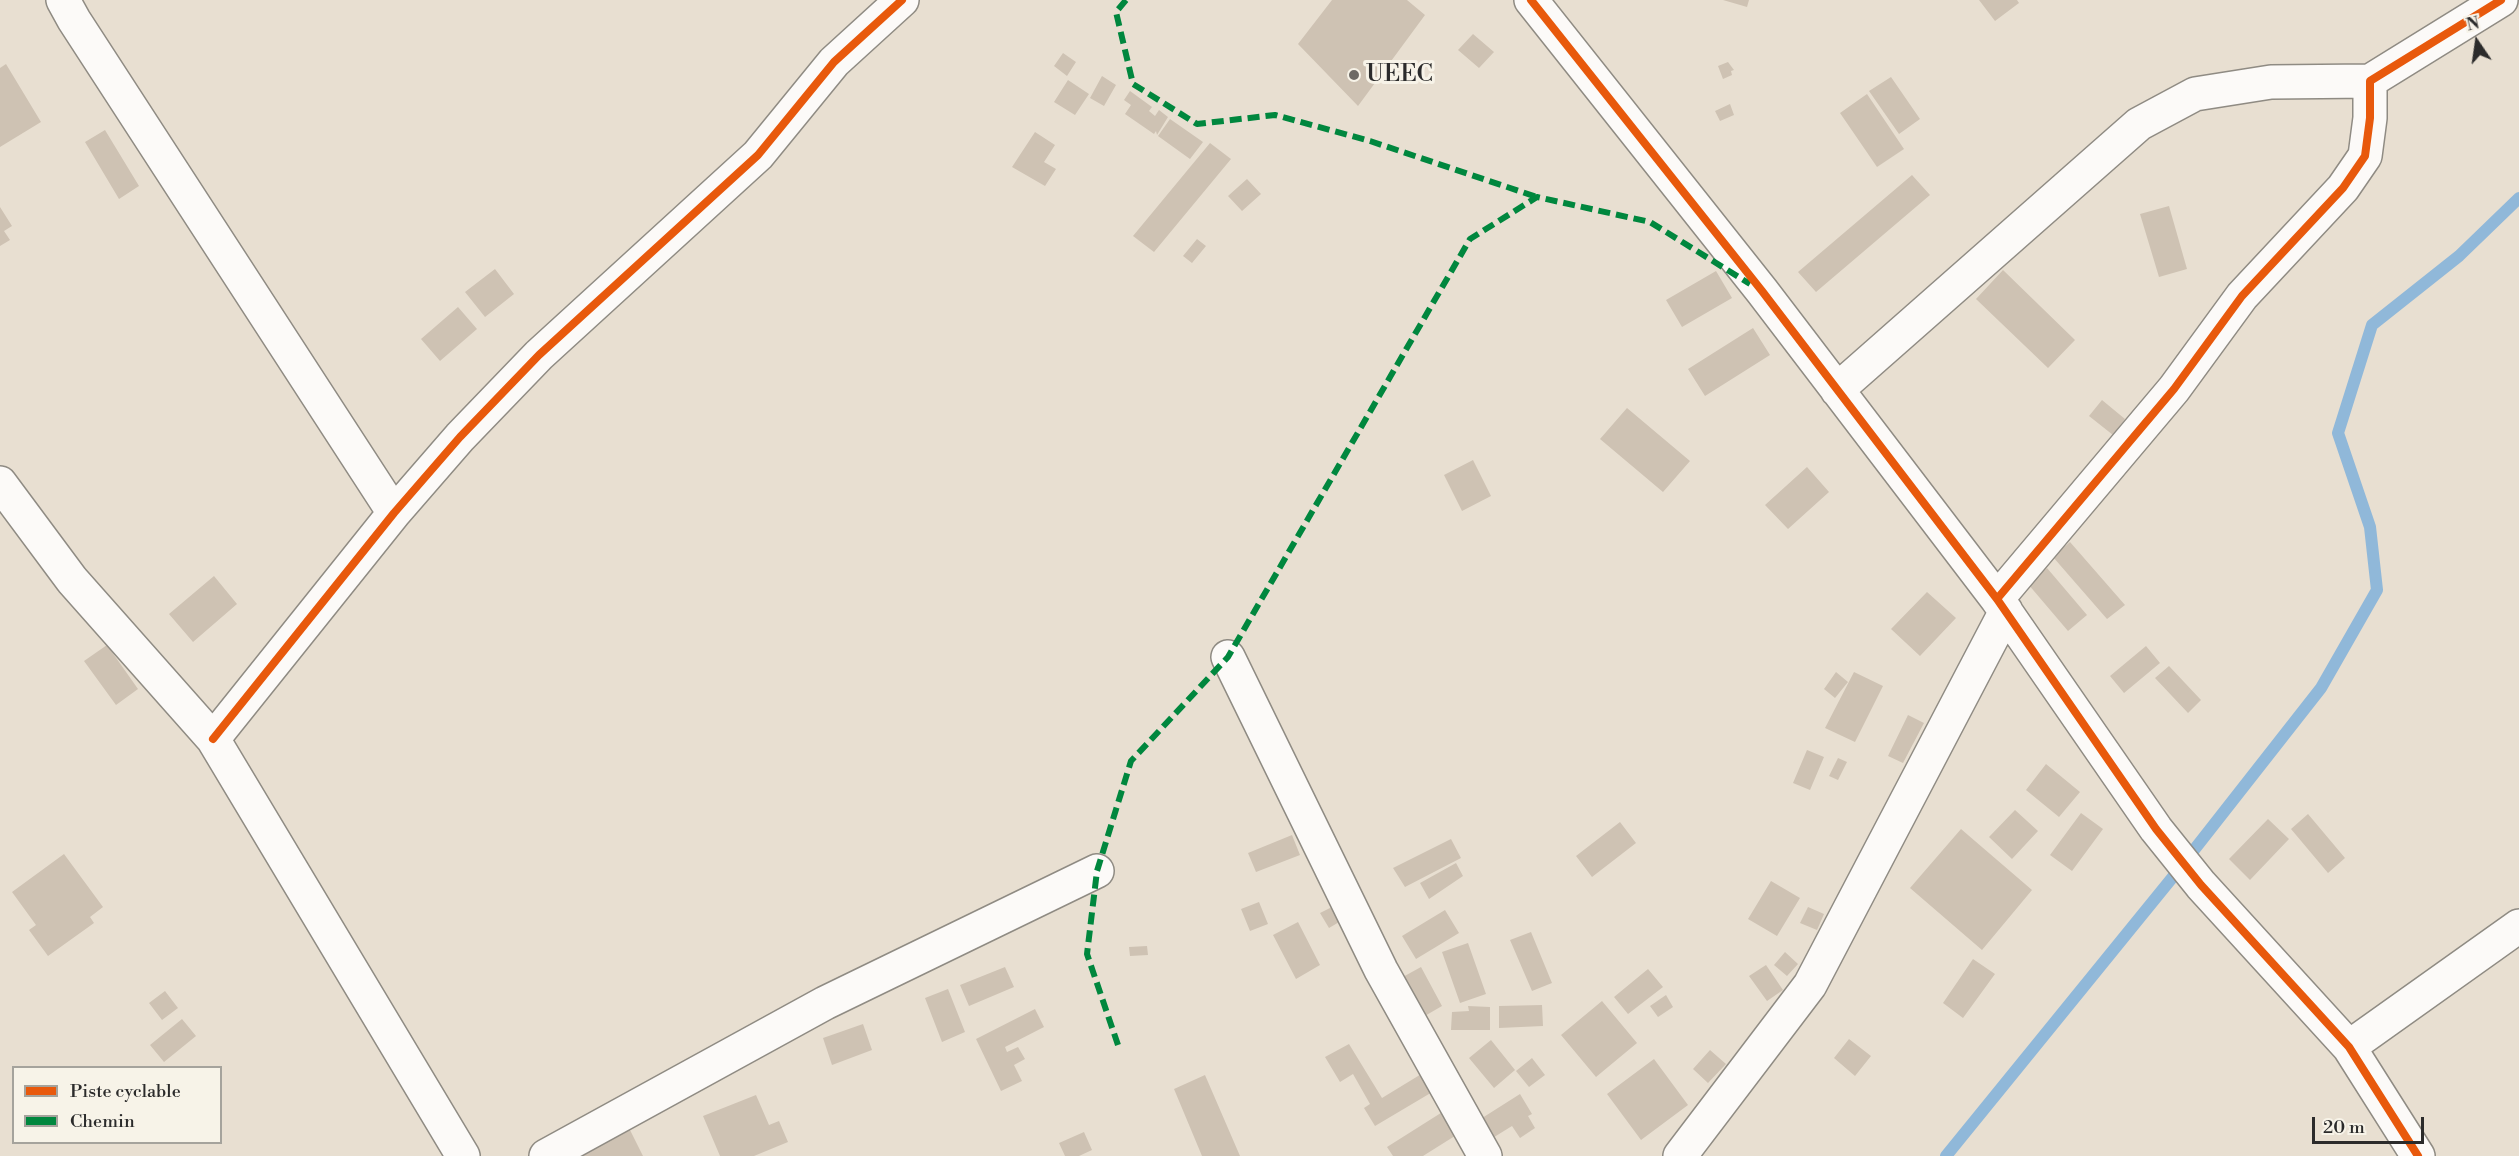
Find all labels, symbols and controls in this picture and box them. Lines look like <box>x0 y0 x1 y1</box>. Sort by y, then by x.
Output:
north arrow <box>2447 12 2507 72</box>
text: N <box>2465 13 2481 36</box>
place label: UEEC <box>1366 61 1433 89</box>
marker: UEEC <box>1347 68 1361 82</box>
legend <box>12 1066 222 1144</box>
text: Piste cyclable <box>70 1080 181 1103</box>
scale bar <box>2315 1105 2428 1143</box>
text: Chemin <box>70 1110 135 1133</box>
text: 20 m <box>2323 1116 2365 1139</box>

